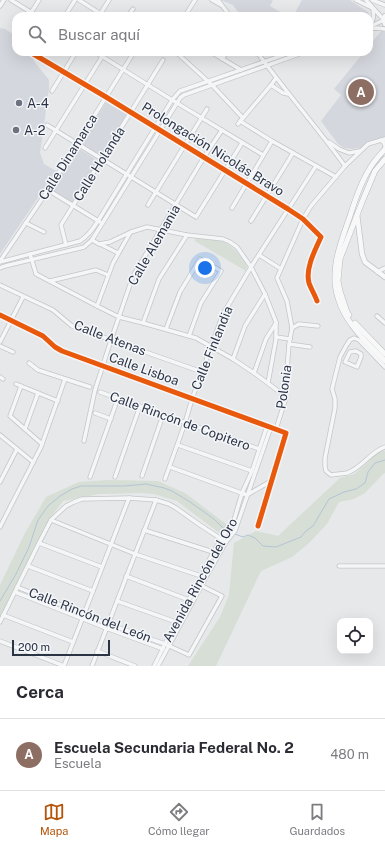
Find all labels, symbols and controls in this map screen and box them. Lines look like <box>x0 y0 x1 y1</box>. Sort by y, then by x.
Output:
search box <box>12 12 373 56</box>
icon: search <box>26 23 48 45</box>
text: Buscar aquí <box>58 26 140 43</box>
pin: A <box>348 77 374 107</box>
place label: A-4 <box>27 96 49 111</box>
marker: A-4 <box>14 98 24 108</box>
street label: Prolongación Nicolás Bravo <box>139 99 287 199</box>
street label: Calle Dinamarca <box>36 111 100 203</box>
place label: A-2 <box>24 123 46 138</box>
street label: Calle Holanda <box>70 124 128 204</box>
marker: A-2 <box>11 125 21 135</box>
street label: Calle Alemania <box>125 202 183 288</box>
your location <box>195 258 215 278</box>
street label: Calle Finlandia <box>188 304 236 392</box>
street label: Calle Atenas <box>72 317 148 359</box>
street label: Calle Lisboa <box>107 349 181 389</box>
street label: Polonia <box>273 364 295 410</box>
street label: Calle Rincón de Copitero <box>108 389 252 453</box>
street label: Avenida Rincón del Oro <box>160 515 240 645</box>
street label: Calle Rincón del León <box>27 585 153 645</box>
map controls <box>337 618 373 654</box>
button: locate <box>337 618 373 654</box>
scale bar <box>12 638 110 657</box>
text: 200 m <box>18 641 50 653</box>
text: Cerca <box>16 682 64 702</box>
text: Escuela Secundaria Federal No. 2 <box>54 739 294 756</box>
text: A <box>24 747 34 762</box>
text: 480 m <box>330 747 369 762</box>
text: Escuela <box>54 756 102 771</box>
tab: Mapa <box>40 801 68 837</box>
tab: Cómo llegar <box>148 801 210 837</box>
tab: Guardados <box>289 801 345 837</box>

